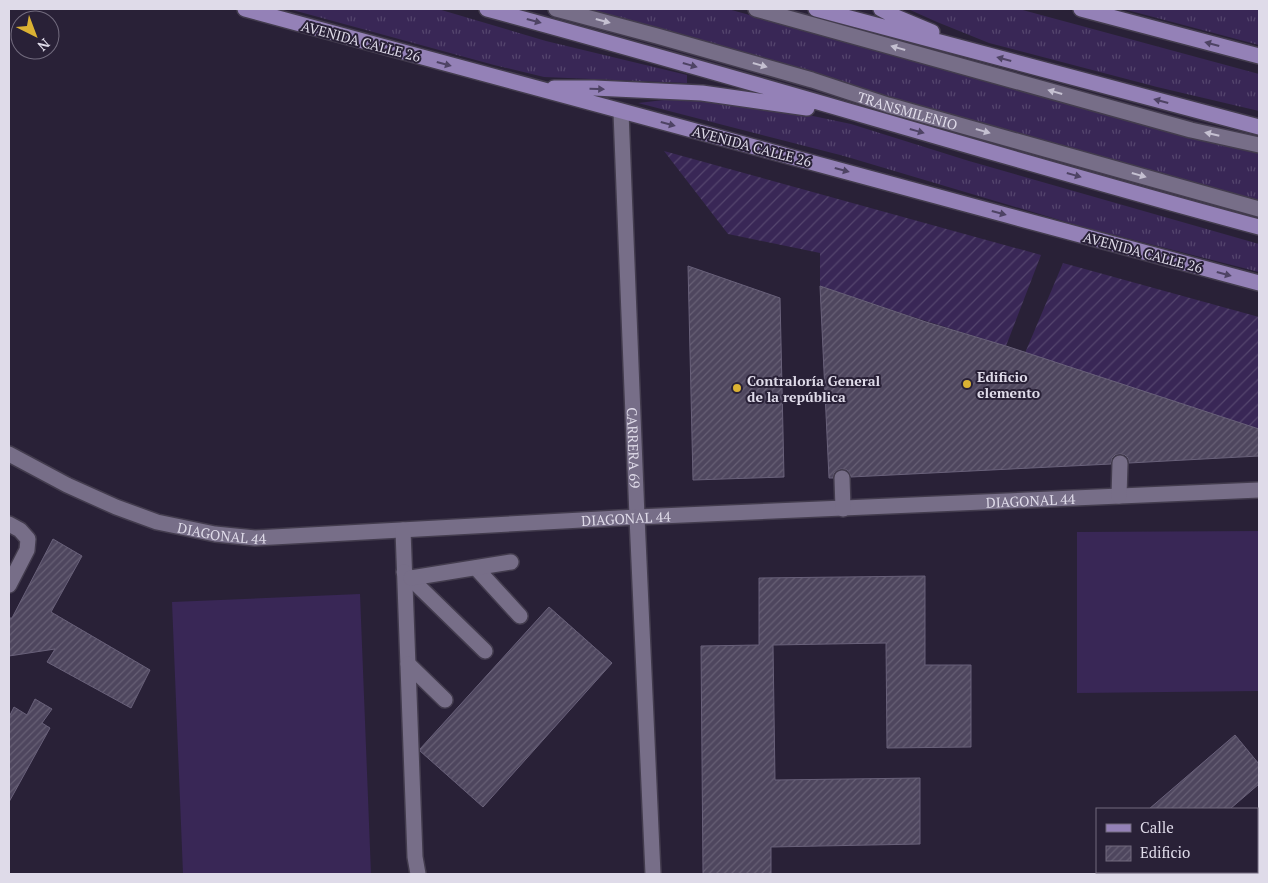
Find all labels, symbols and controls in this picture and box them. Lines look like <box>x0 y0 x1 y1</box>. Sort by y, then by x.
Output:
north arrow <box>10 10 60 60</box>
street label: AVENIDA CALLE 26 <box>299 16 423 66</box>
one-way arrow <box>526 18 541 26</box>
one-way arrow <box>596 18 611 26</box>
text: N <box>33 34 54 56</box>
one-way arrow <box>1205 39 1220 47</box>
one-way arrow <box>891 44 906 52</box>
one-way arrow <box>997 55 1012 63</box>
one-way arrow <box>437 60 452 68</box>
one-way arrow <box>683 62 698 70</box>
one-way arrow <box>752 62 767 70</box>
one-way arrow <box>589 85 605 93</box>
street label: TRANSMILENIO <box>855 86 960 134</box>
one-way arrow <box>1047 88 1062 96</box>
one-way arrow <box>1154 97 1169 105</box>
one-way arrow <box>661 121 676 129</box>
street label: AVENIDA CALLE 26 <box>690 121 814 171</box>
one-way arrow <box>910 127 925 135</box>
one-way arrow <box>975 128 990 136</box>
one-way arrow <box>1204 130 1219 138</box>
one-way arrow <box>835 167 850 175</box>
one-way arrow <box>1132 171 1147 179</box>
one-way arrow <box>1066 172 1081 180</box>
one-way arrow <box>992 209 1007 217</box>
street label: AVENIDA CALLE 26 <box>1081 227 1205 277</box>
one-way arrow <box>1216 270 1231 278</box>
place label: Edificio elemento <box>977 367 1040 402</box>
place label: Contraloría General de la república <box>747 371 881 406</box>
marker: Edificio elemento <box>961 378 973 390</box>
marker: Contraloría General de la república <box>731 382 743 394</box>
street label: CARRERA 69 <box>623 407 645 488</box>
street label: DIAGONAL 44 <box>985 488 1076 511</box>
street label: DIAGONAL 44 <box>581 506 672 530</box>
street label: DIAGONAL 44 <box>176 517 267 548</box>
legend <box>1096 808 1258 873</box>
text: Calle <box>1140 817 1174 837</box>
text: Edificio <box>1140 842 1190 862</box>

